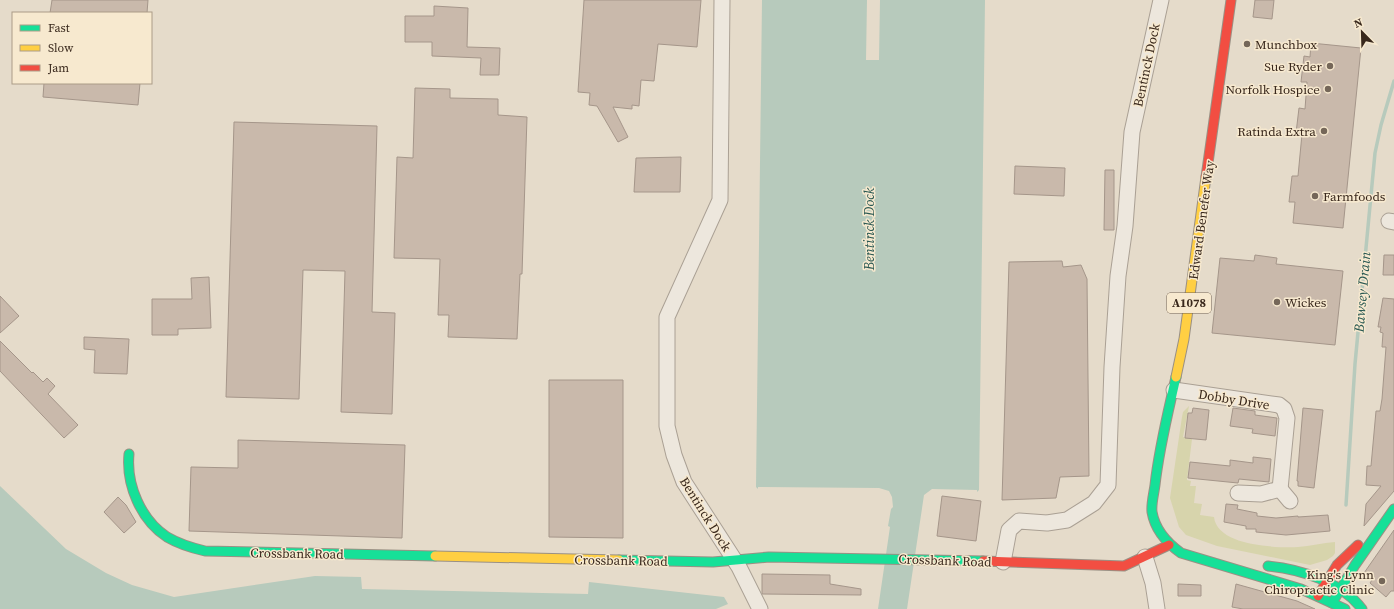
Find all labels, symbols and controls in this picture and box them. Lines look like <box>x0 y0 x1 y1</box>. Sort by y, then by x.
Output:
legend <box>12 12 152 84</box>
north arrow <box>1342 12 1382 52</box>
text: N <box>1352 15 1365 32</box>
text: Fast <box>48 20 70 36</box>
street label: Bentinck Dock <box>1129 21 1164 108</box>
place label: Munchbox <box>1255 36 1317 53</box>
marker: Munchbox <box>1242 39 1252 49</box>
text: Slow <box>48 40 74 56</box>
place label: Sue Ryder <box>1264 58 1322 75</box>
text: Jam <box>47 60 69 76</box>
marker: Sue Ryder <box>1325 61 1335 71</box>
place label: Norfolk Hospice <box>1225 81 1320 98</box>
marker: Norfolk Hospice <box>1323 84 1333 94</box>
place label: Ratinda Extra <box>1237 123 1316 140</box>
marker: Ratinda Extra <box>1319 126 1329 136</box>
street label: Edward Benefer Way <box>1185 159 1218 281</box>
water label: Bentinck Dock <box>859 187 879 271</box>
place label: Farmfoods <box>1323 188 1386 205</box>
marker: Farmfoods <box>1310 191 1320 201</box>
water label: Bawsey Drain <box>1348 251 1375 334</box>
road number: A1078 <box>1167 293 1211 313</box>
place label: Wickes <box>1285 294 1327 311</box>
marker: Wickes <box>1272 297 1282 307</box>
street label: Dobby Drive <box>1197 385 1271 414</box>
street label: Bentinck Dock <box>676 474 736 555</box>
street label: Crossbank Road <box>250 544 344 563</box>
street label: Crossbank Road <box>898 550 993 571</box>
street label: Crossbank Road <box>574 551 668 570</box>
place label: King's Lynn Chiropractic Clinic <box>1264 566 1374 598</box>
marker: King's Lynn Chiropractic Clinic <box>1377 576 1387 586</box>

